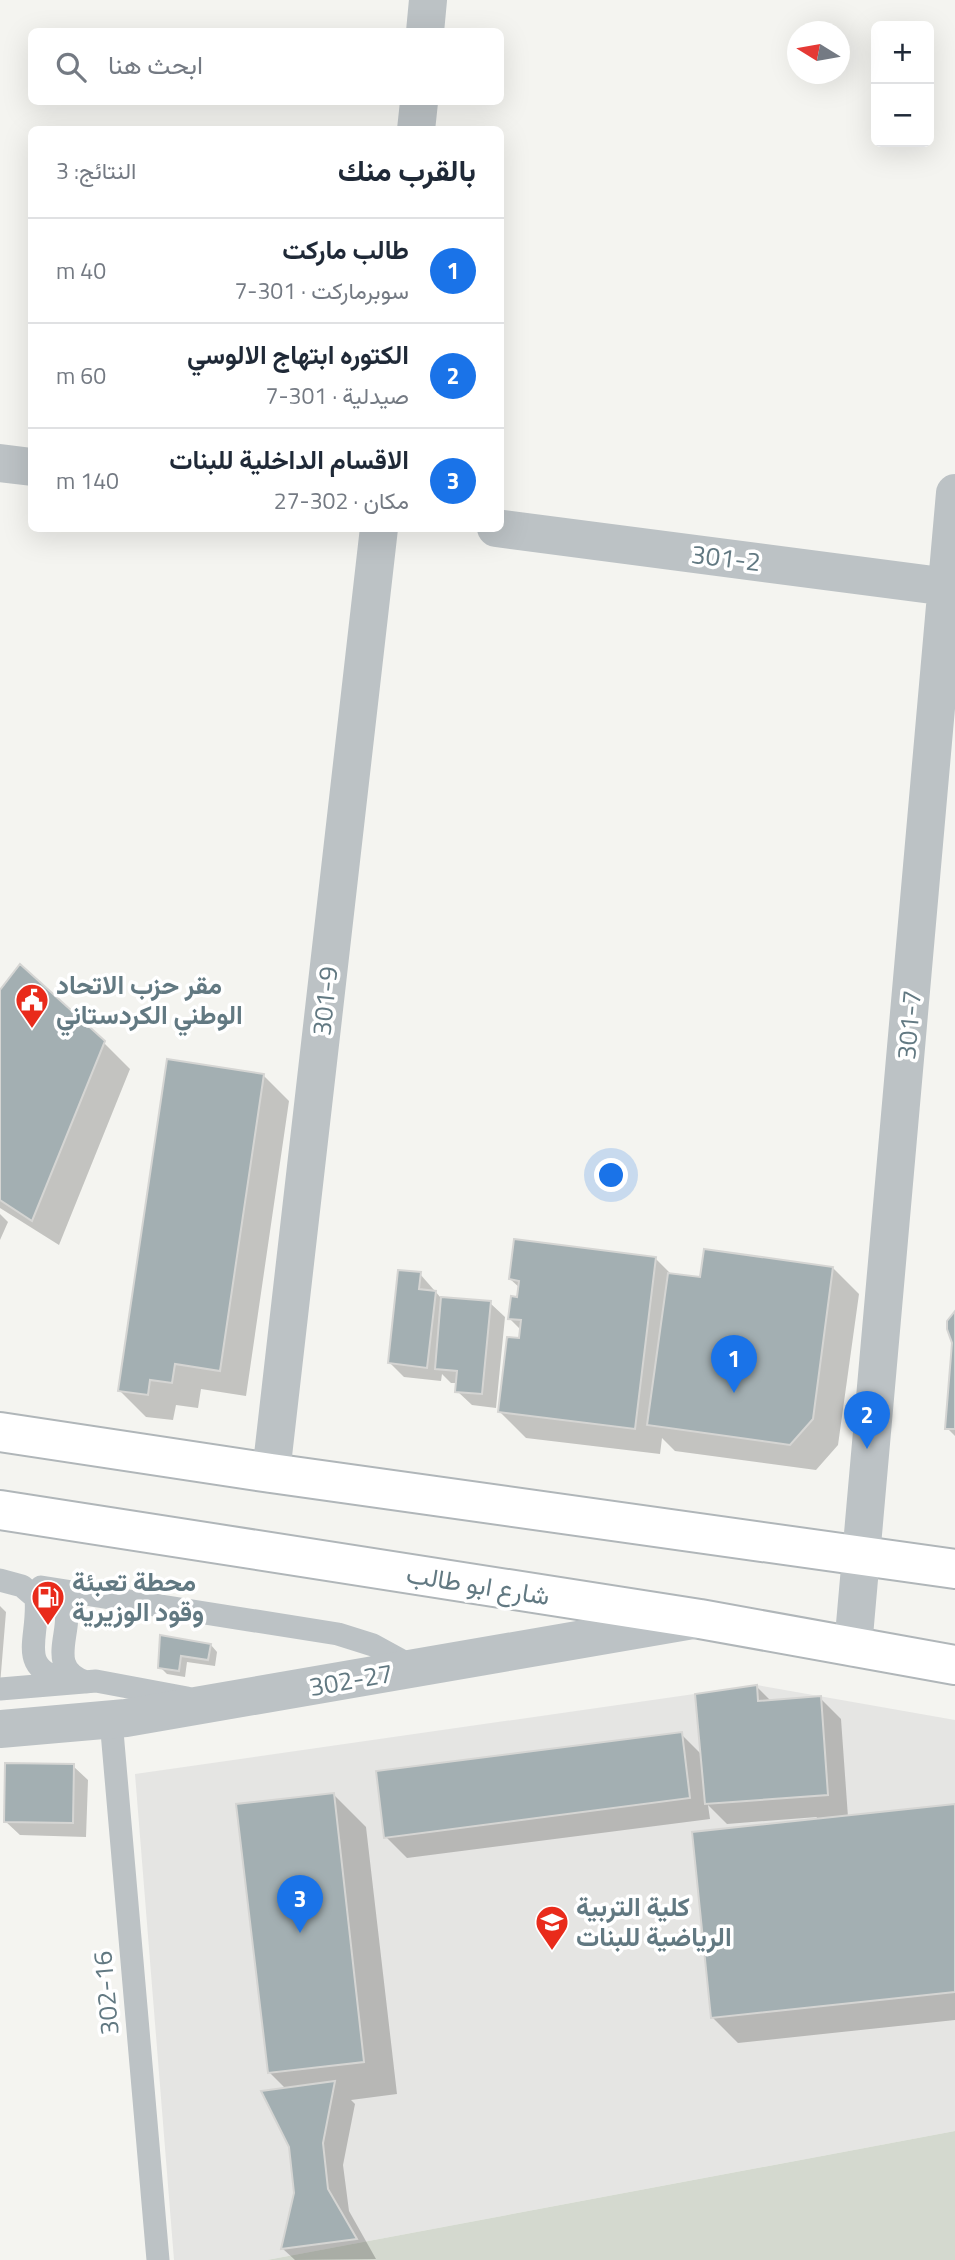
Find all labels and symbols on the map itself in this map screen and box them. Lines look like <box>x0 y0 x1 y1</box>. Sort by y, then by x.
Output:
north arrow <box>787 21 850 84</box>
street label: 301-2 <box>689 534 763 581</box>
street label: 301-9 <box>301 964 348 1038</box>
place label: مقر حزب الاتحاد الوطني الكردستاني <box>56 965 243 1037</box>
public building icon: مقر حزب الاتحاد الوطني الكردستاني <box>13 981 51 1030</box>
street label: 301-7 <box>886 989 931 1061</box>
your location <box>594 1158 628 1192</box>
pin: 1 <box>711 1335 757 1393</box>
pin: 2 <box>844 1391 890 1449</box>
street label: شارع ابو طالب <box>404 1554 552 1615</box>
place label: محطة تعبئة وقود الوزيرية <box>72 1562 204 1631</box>
fuel station icon: محطة تعبئة وقود الوزيرية <box>29 1578 67 1627</box>
street label: 302-27 <box>306 1653 396 1706</box>
pin: 3 <box>277 1875 323 1933</box>
place label: كلية التربية الرياضية للبنات <box>576 1887 732 1956</box>
school or university icon: كلية التربية الرياضية للبنات <box>533 1903 571 1952</box>
street label: 302-16 <box>82 1949 129 2037</box>

